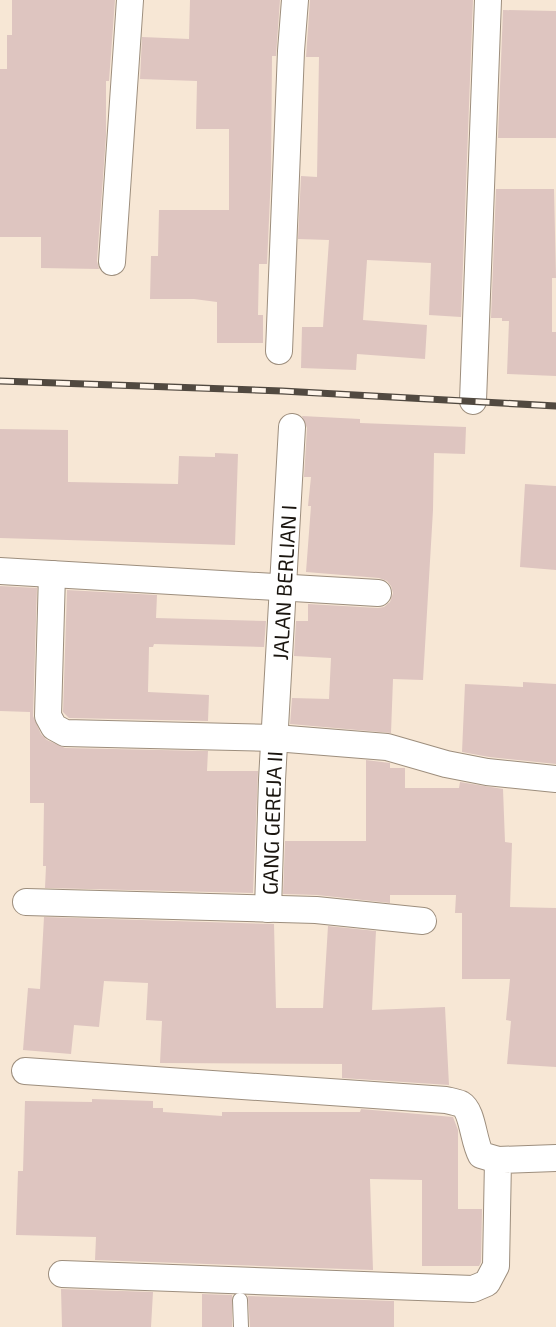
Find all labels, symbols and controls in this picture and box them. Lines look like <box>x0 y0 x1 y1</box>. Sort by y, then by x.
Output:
street label: JALAN BERLIAN I <box>266 504 300 661</box>
street label: GANG GEREJA II <box>256 750 286 895</box>

